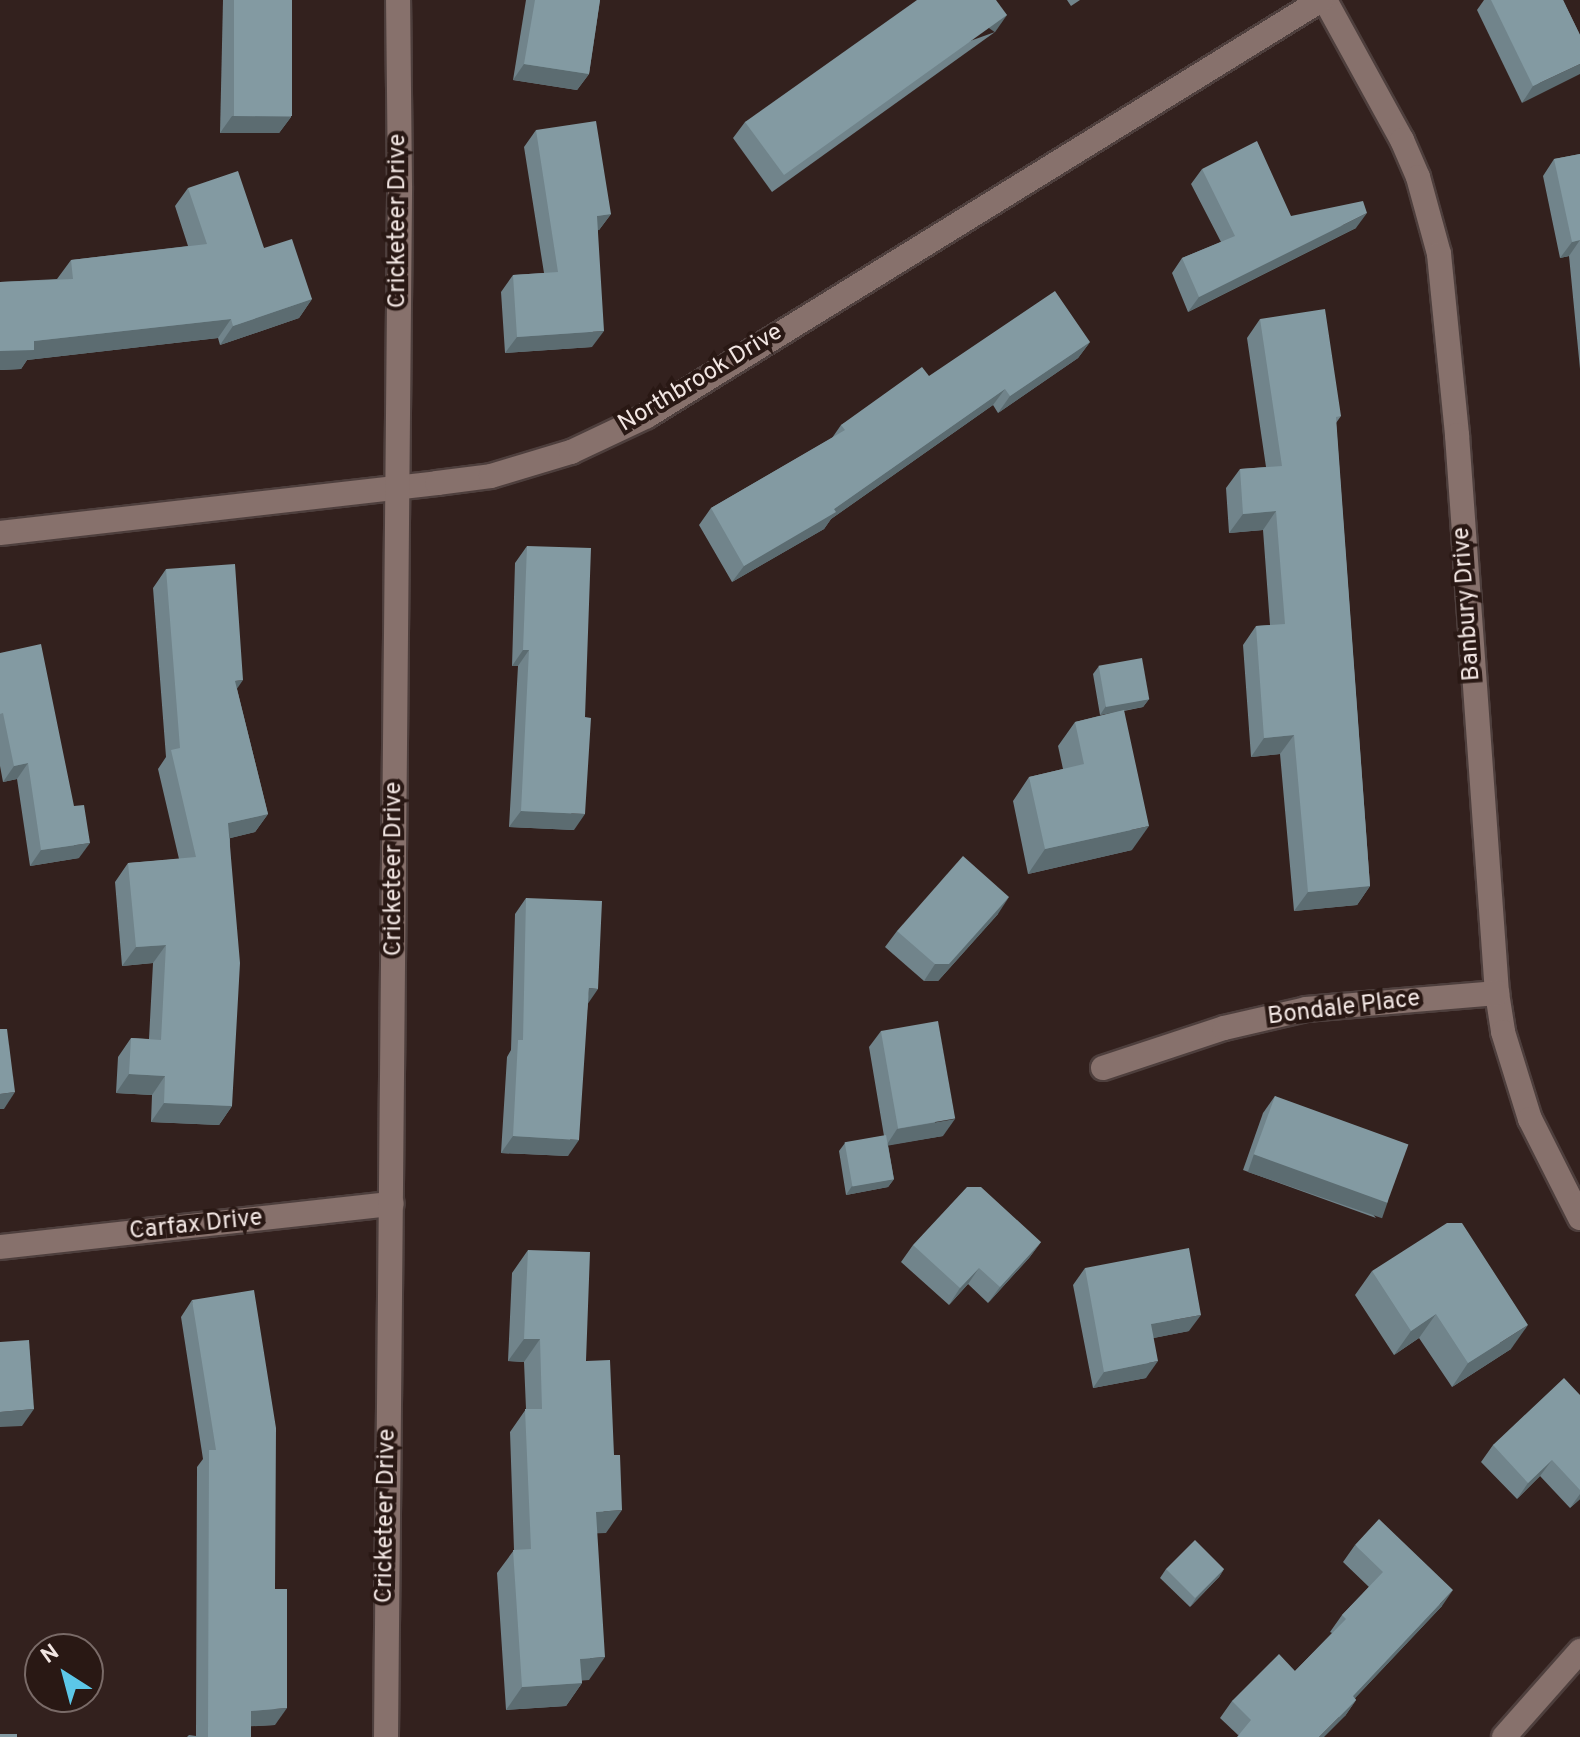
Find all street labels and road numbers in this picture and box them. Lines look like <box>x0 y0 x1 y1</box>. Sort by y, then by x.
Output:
street label: Cricketeer Drive <box>385 134 413 308</box>
street label: Northbrook Drive <box>614 319 788 439</box>
street label: Banbury Drive <box>1448 526 1488 682</box>
street label: Cricketeer Drive <box>381 782 409 956</box>
street label: Bondale Place <box>1266 985 1422 1033</box>
street label: Carfax Drive <box>128 1205 264 1247</box>
street label: Cricketeer Drive <box>371 1428 403 1604</box>

